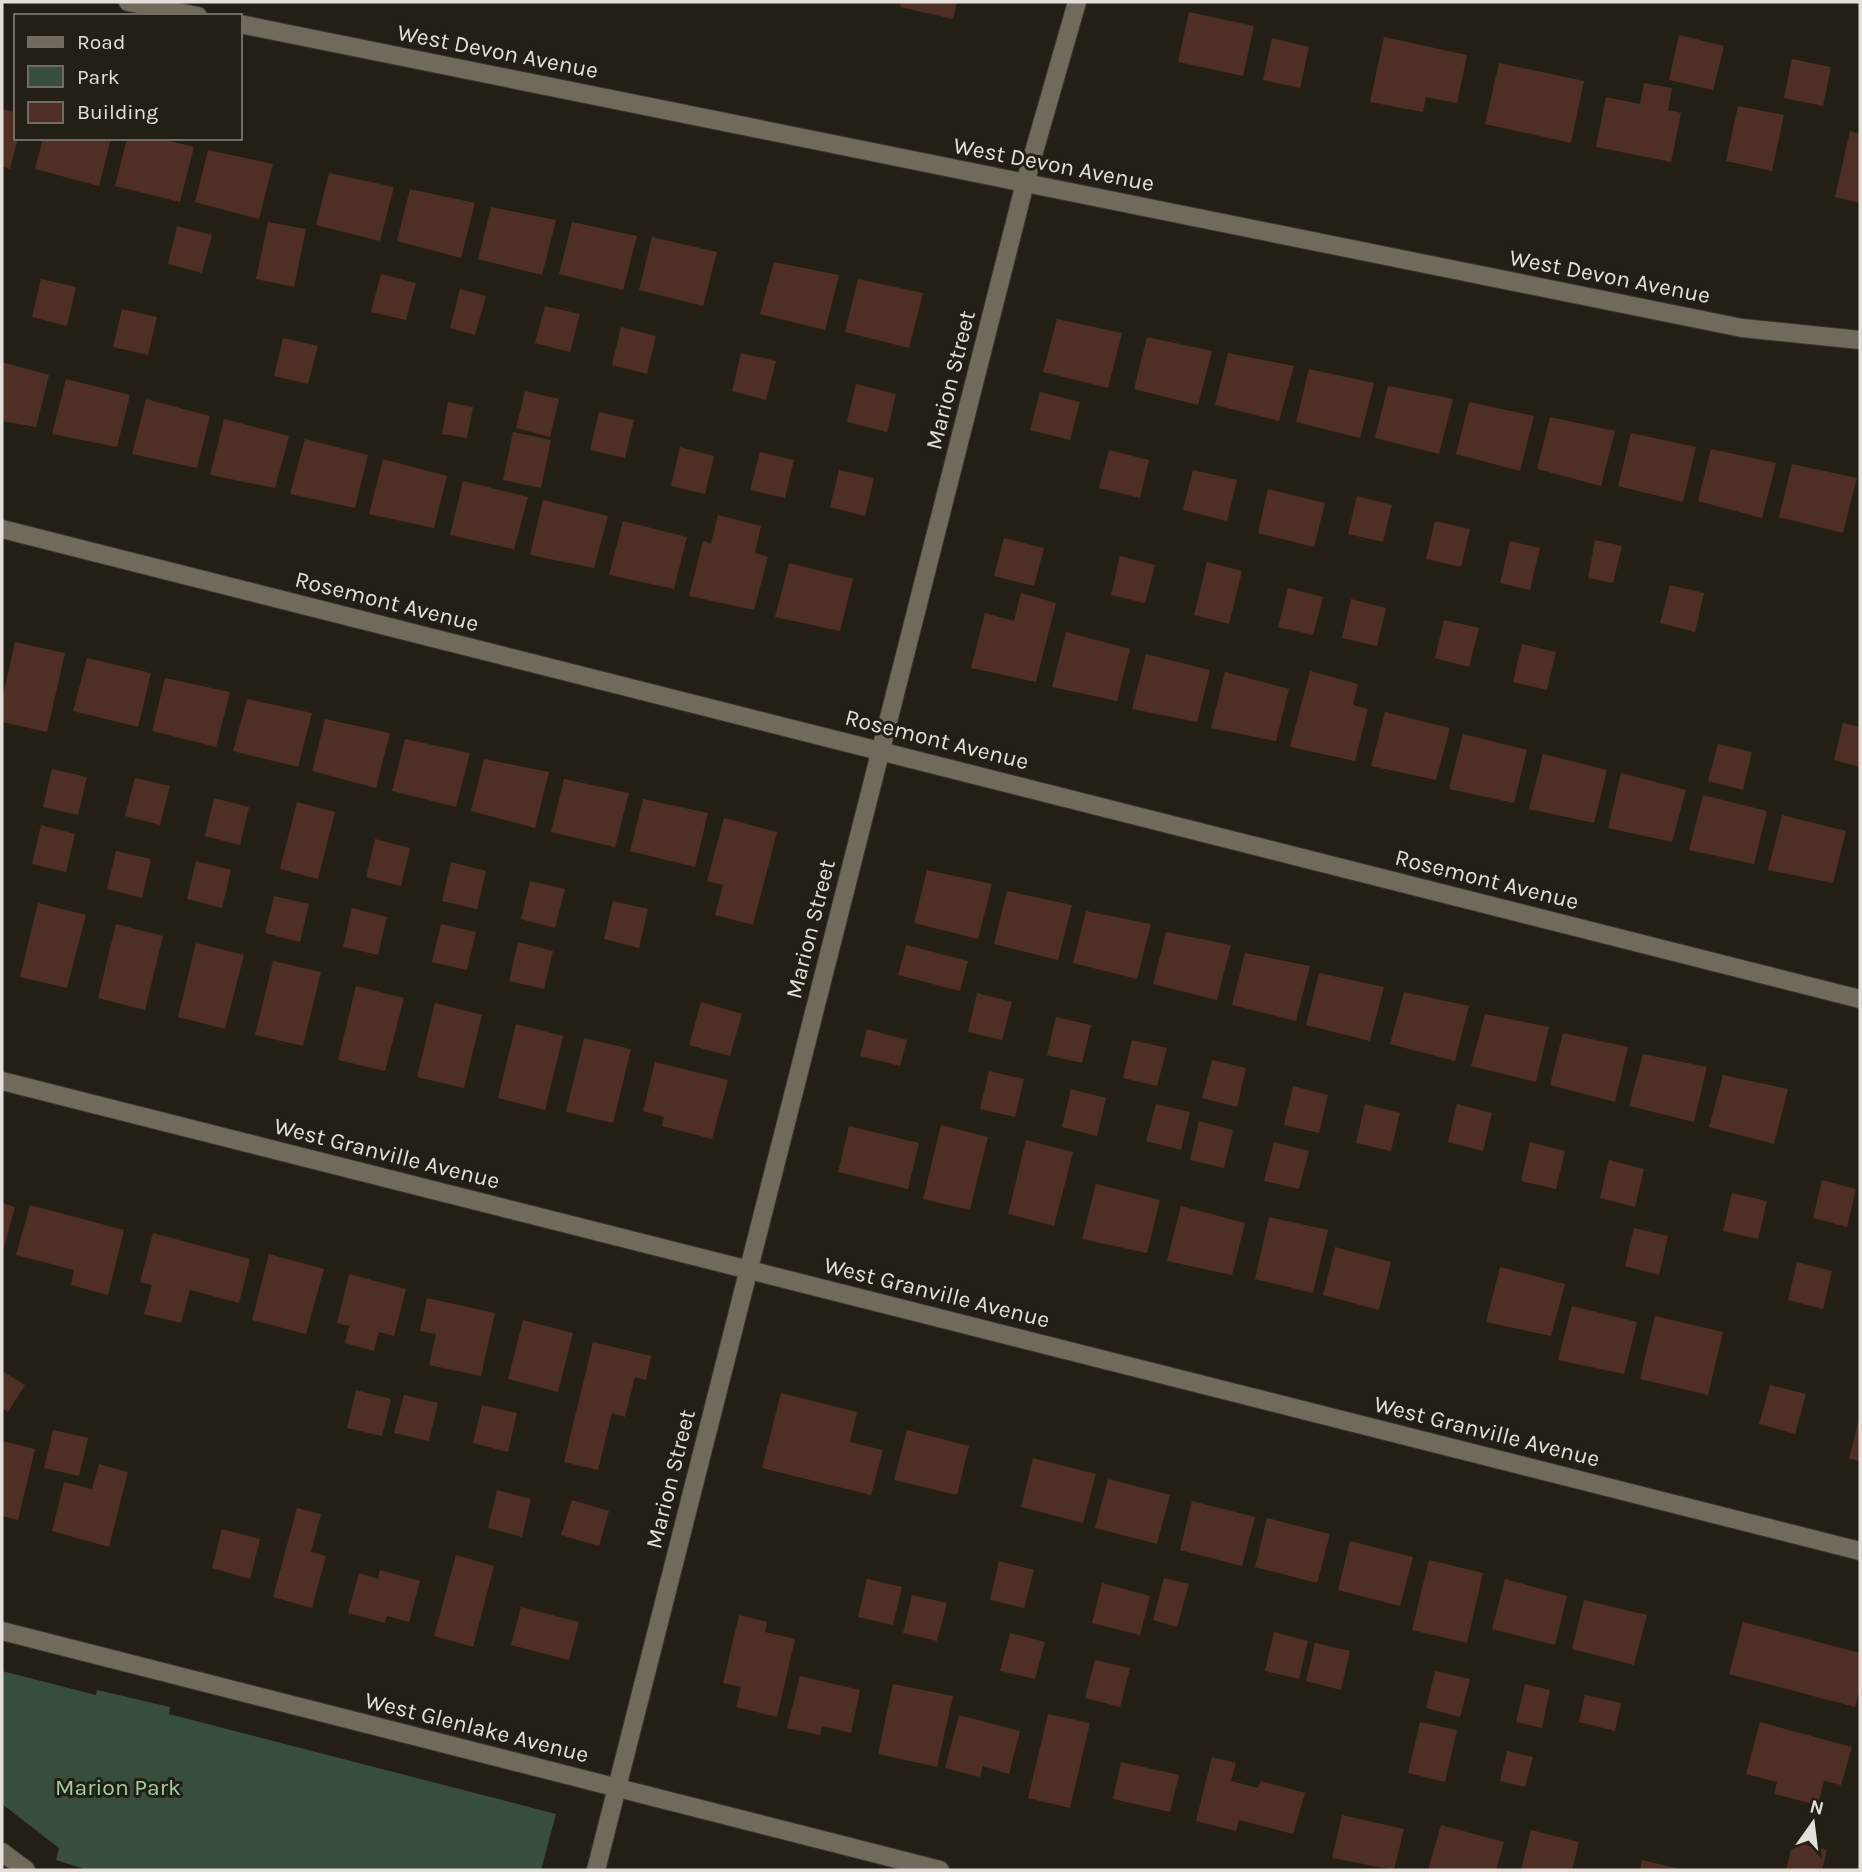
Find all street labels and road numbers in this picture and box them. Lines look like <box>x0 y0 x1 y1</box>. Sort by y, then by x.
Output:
street label: West Devon Avenue <box>395 19 601 84</box>
street label: West Devon Avenue <box>951 132 1157 197</box>
street label: West Devon Avenue <box>1507 244 1713 309</box>
street label: Marion Street <box>920 307 981 452</box>
street label: Rosemont Avenue <box>292 566 482 637</box>
street label: Rosemont Avenue <box>842 704 1032 775</box>
street label: Rosemont Avenue <box>1392 844 1582 915</box>
street label: Marion Street <box>780 856 841 1001</box>
street label: West Granville Avenue <box>271 1112 503 1195</box>
street label: West Granville Avenue <box>821 1251 1053 1334</box>
street label: West Granville Avenue <box>1371 1390 1603 1473</box>
street label: Marion Street <box>640 1406 701 1551</box>
street label: West Glenlake Avenue <box>362 1687 592 1768</box>

